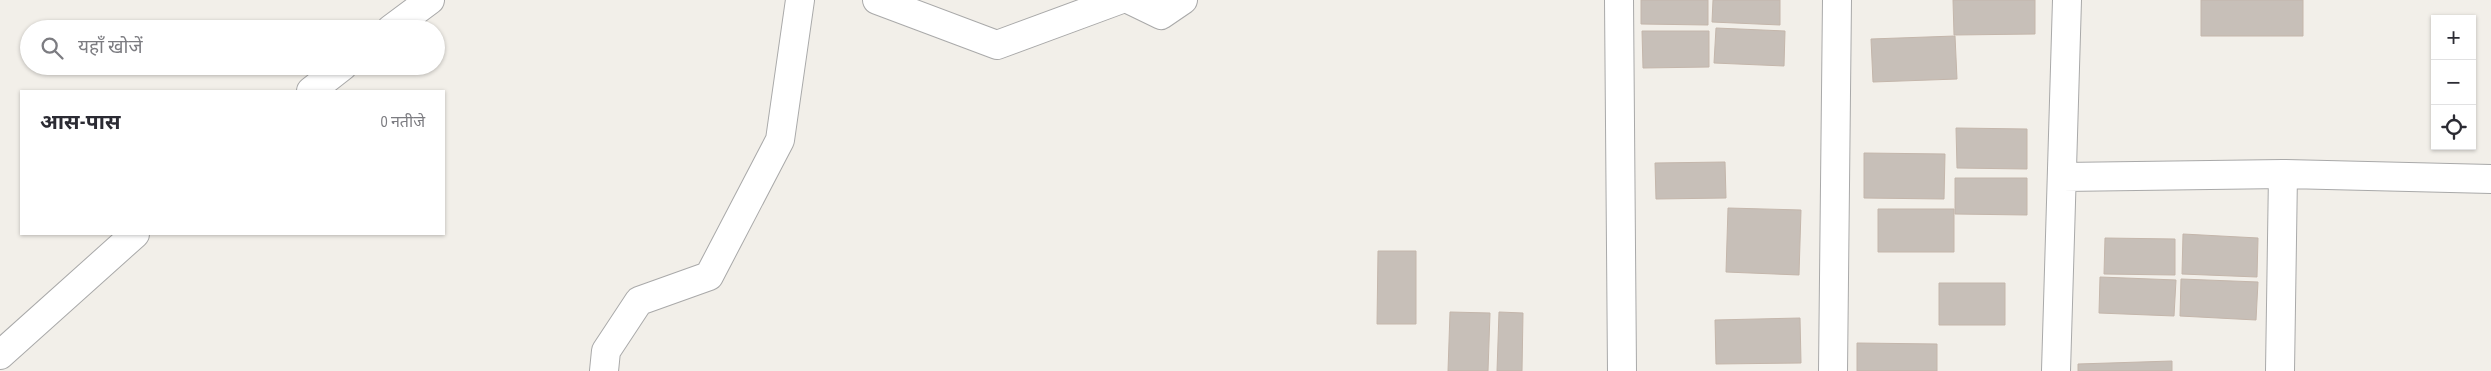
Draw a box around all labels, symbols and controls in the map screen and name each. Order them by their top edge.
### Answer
map controls [2431,15,2476,150]
button: + [2431,15,2476,60]
search box [20,20,445,75]
icon: search [38,34,66,62]
text: यहाँ खोजें [78,34,143,58]
button: − [2431,60,2476,105]
button: locate [2431,105,2476,150]
text: आस-पास [40,108,120,135]
text: 0 नतीजे [380,111,425,131]

